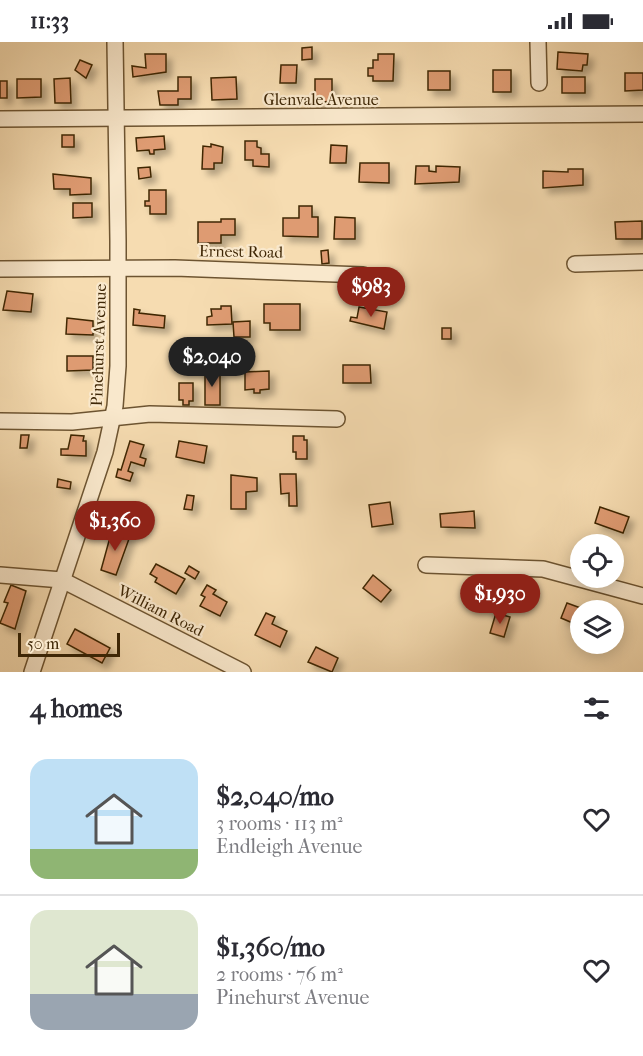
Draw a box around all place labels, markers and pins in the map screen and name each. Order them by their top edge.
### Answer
pin: $983 [335,267,407,318]
pin: $2,040 [163,337,261,388]
pin: $1,360 [66,501,164,552]
pin: $1,930 [451,574,549,625]

